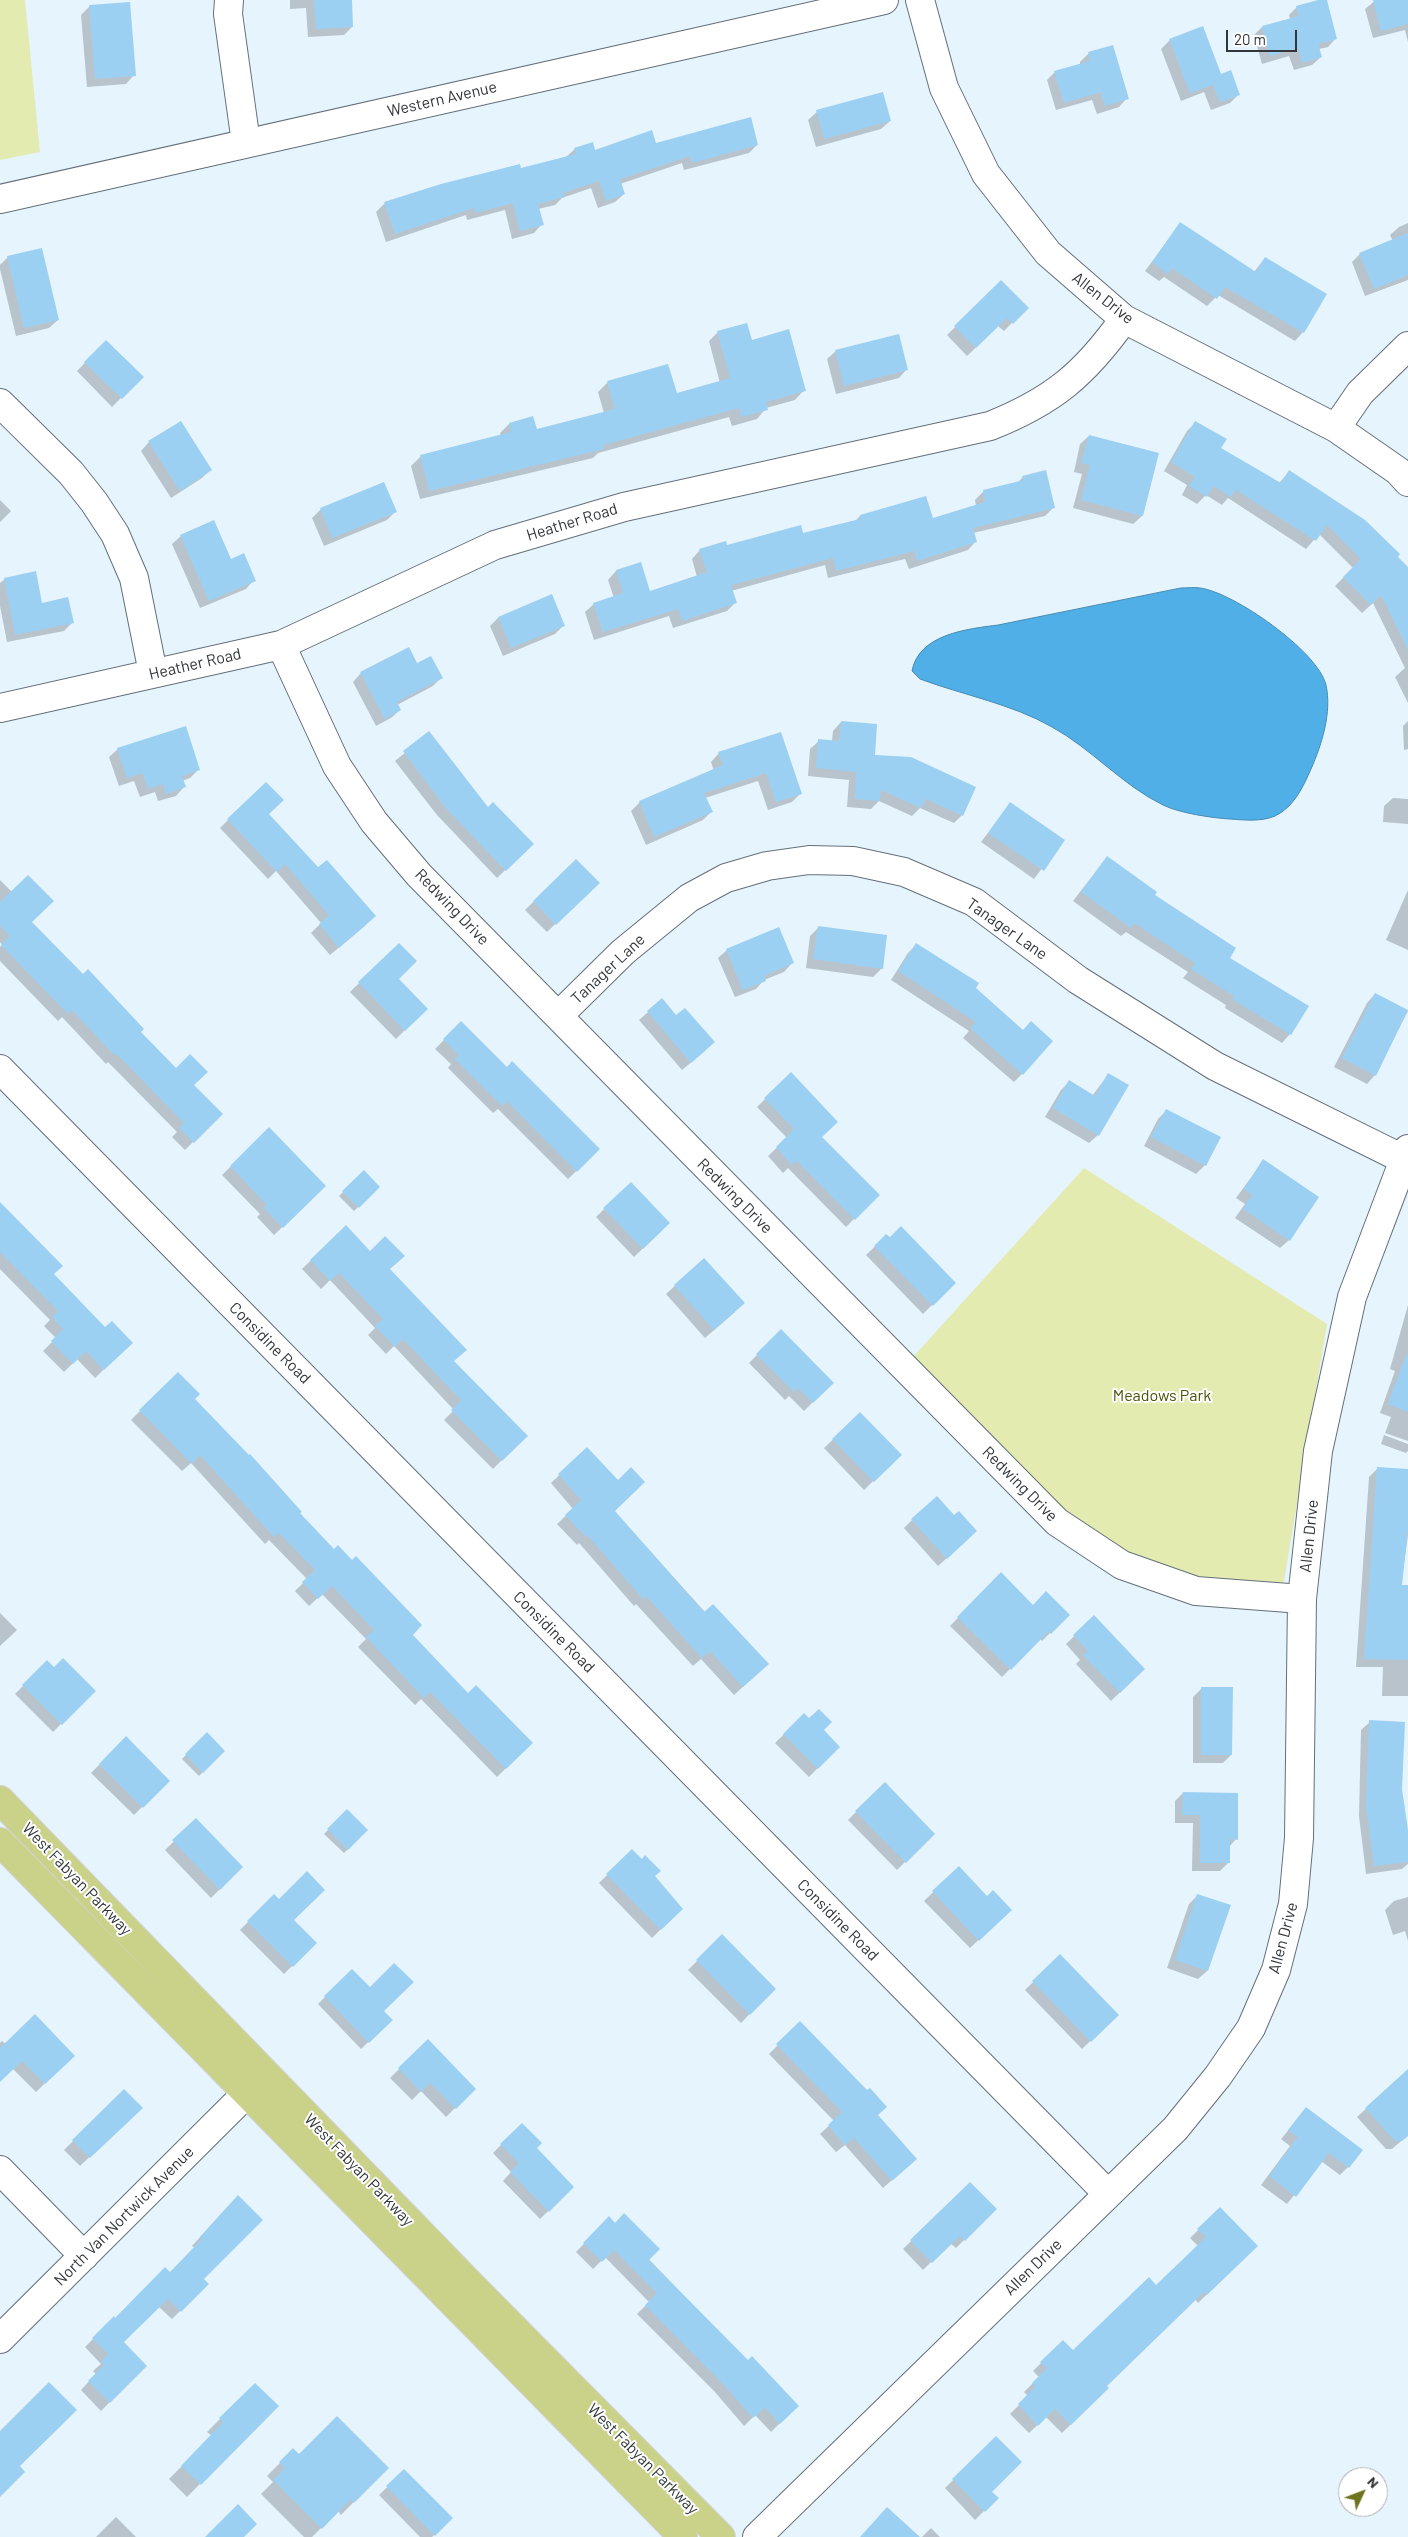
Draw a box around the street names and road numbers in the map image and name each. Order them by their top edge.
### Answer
street label: Western Avenue [385,77,499,121]
street label: Allen Drive [1068,268,1138,328]
street label: Heather Road [524,499,620,545]
street label: Heather Road [147,644,243,684]
street label: Redwing Drive [411,865,493,949]
street label: Tanager Lane [963,894,1051,964]
street label: Tanager Lane [567,930,649,1008]
street label: Redwing Drive [693,1154,777,1238]
street label: Considine Road [225,1298,315,1388]
street label: Redwing Drive [978,1442,1062,1526]
street label: Allen Drive [1296,1499,1322,1573]
street label: Considine Road [509,1587,599,1677]
street label: West Fabyan Parkway [18,1819,136,1939]
street label: Considine Road [793,1875,883,1965]
street label: Allen Drive [1264,1900,1302,1976]
street label: West Fabyan Parkway [300,2110,418,2230]
street label: North Van Nortwick Avenue [50,2142,198,2290]
street label: Allen Drive [1000,2235,1066,2299]
street label: West Fabyan Parkway [583,2399,703,2519]

